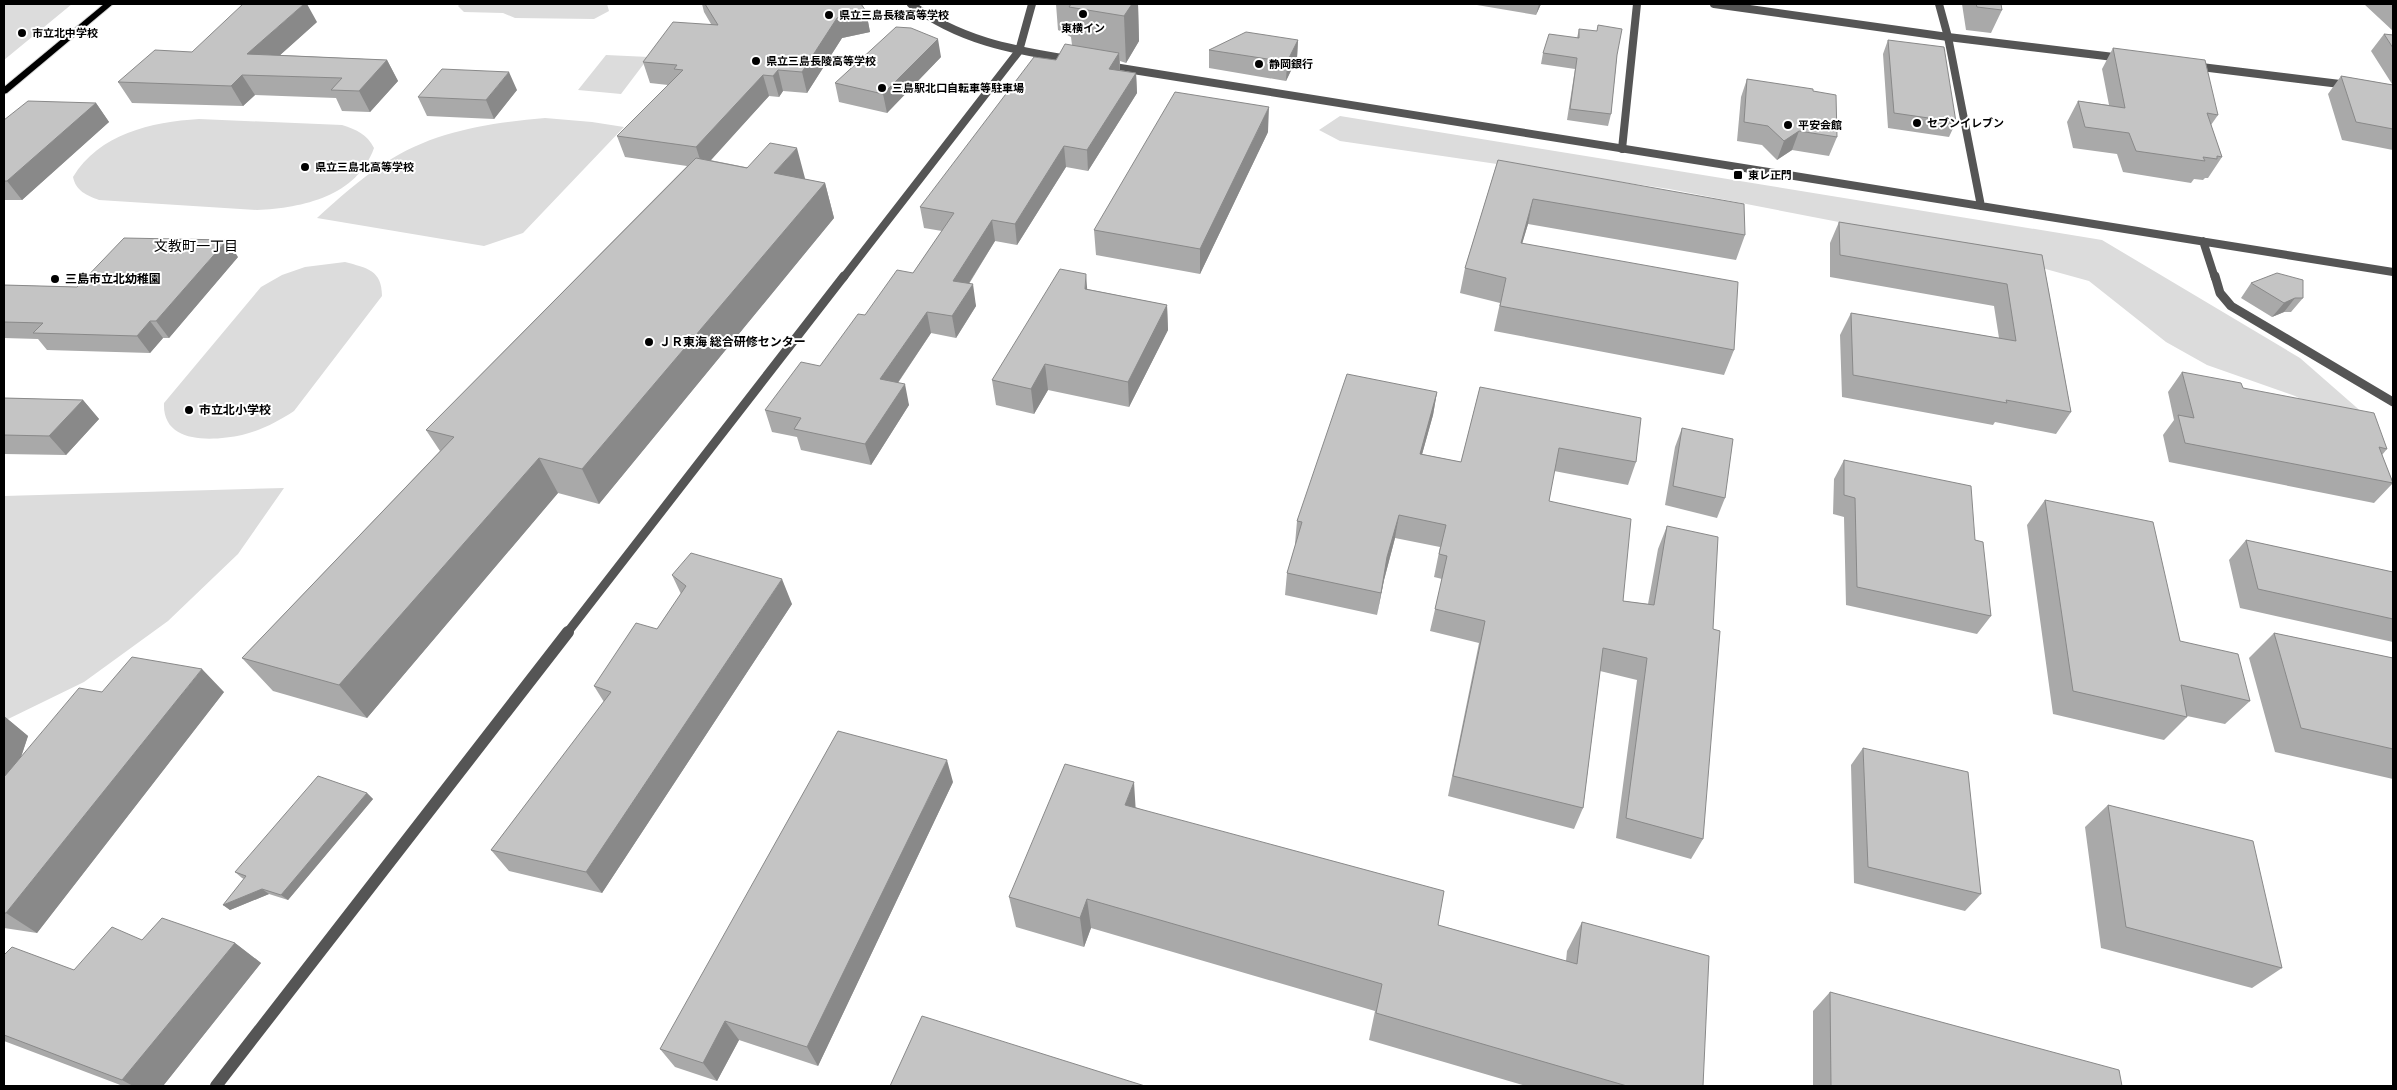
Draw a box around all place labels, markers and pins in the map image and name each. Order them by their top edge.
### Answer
place label: 県立三島長稜高等学校 [839,8,949,22]
marker: 東横イン [1077,8,1089,20]
marker: 県立三島長稜高等学校 [823,9,835,21]
place label: 東横イン [1061,21,1105,35]
place label: 市立北中学校 [32,26,98,40]
marker: 市立北中学校 [16,27,28,39]
place label: 県立三島長陵高等学校 [766,54,876,68]
marker: 県立三島長陵高等学校 [750,55,762,67]
place label: 静岡銀行 [1269,57,1313,71]
marker: 静岡銀行 [1253,58,1265,70]
place label: 三島駅北口自転車等駐車場 [892,81,1024,95]
marker: 三島駅北口自転車等駐車場 [876,82,888,94]
place label: セブンイレブン [1927,116,2004,130]
marker: セブンイレブン [1911,117,1923,129]
place label: 平安会館 [1798,118,1842,132]
marker: 平安会館 [1782,119,1794,131]
place label: 県立三島北高等学校 [315,160,414,174]
marker: 県立三島北高等学校 [299,161,311,173]
place label: 東レ正門 [1748,168,1792,182]
marker: 東レ正門 [1732,169,1744,181]
place label: 三島市立北幼稚園 [65,271,161,286]
marker: 三島市立北幼稚園 [49,273,61,285]
place label: ＪＲ東海 総合研修センター [659,334,806,349]
marker: ＪＲ東海 総合研修センター [643,336,655,348]
place label: 市立北小学校 [199,402,271,417]
marker: 市立北小学校 [183,404,195,416]

